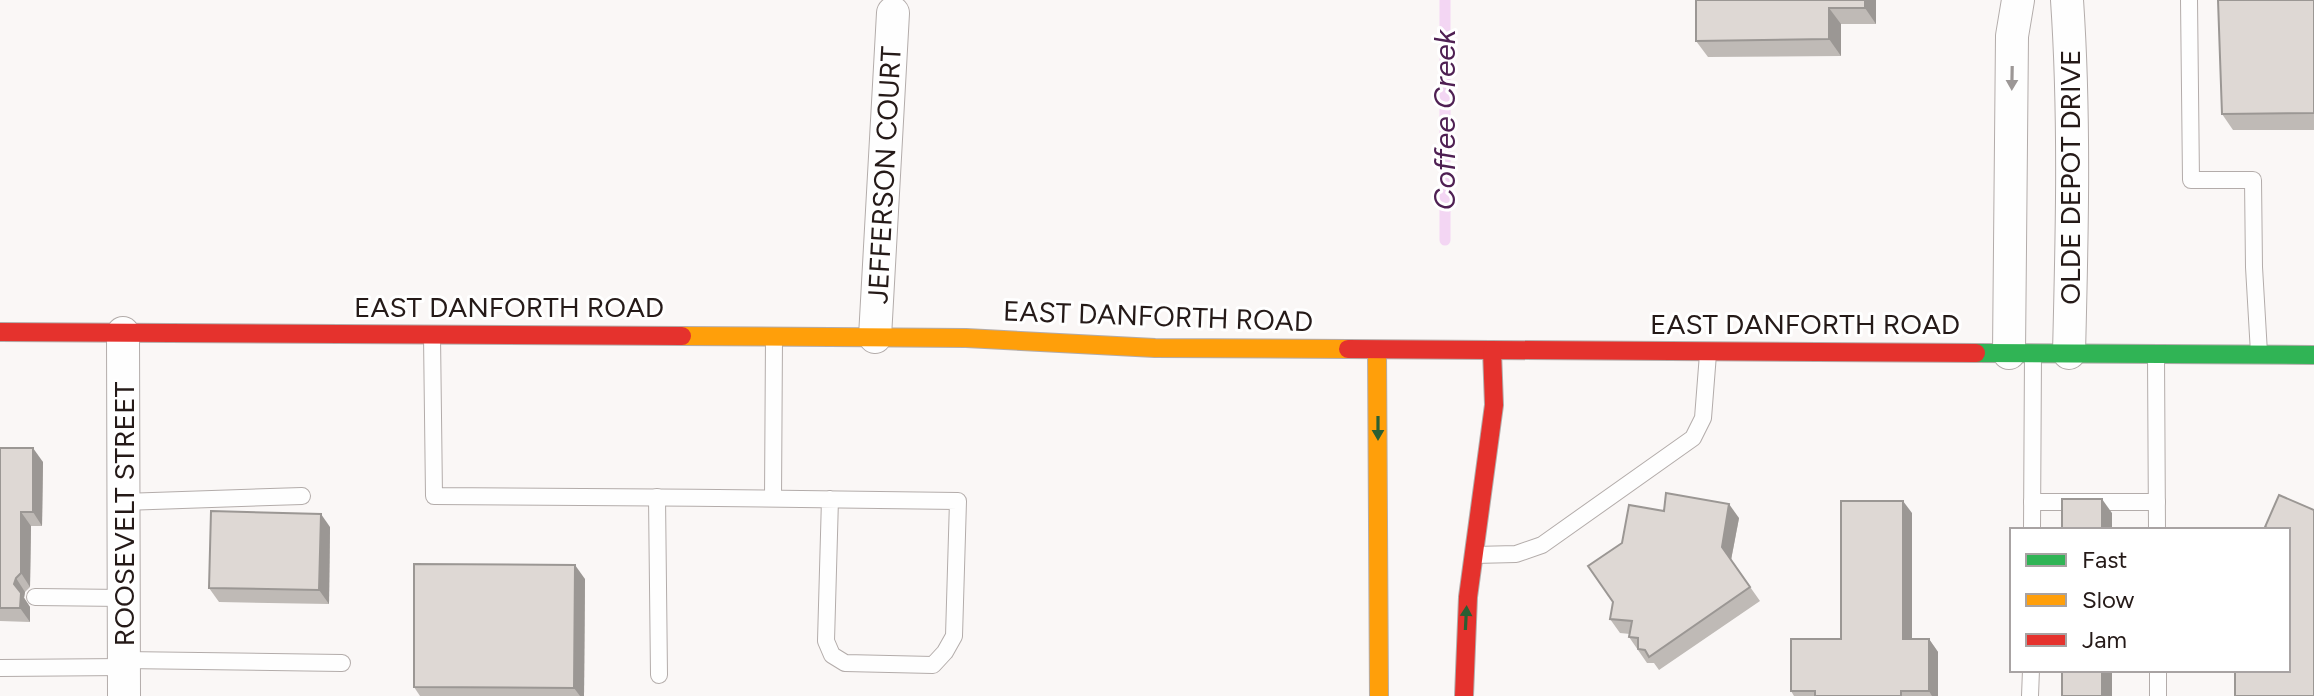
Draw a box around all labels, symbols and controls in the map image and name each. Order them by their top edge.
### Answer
water label: Coffee Creek [1426,28,1463,210]
street label: JEFFERSON COURT [860,45,908,305]
street label: OLDE DEPOT DRIVE [2053,49,2087,305]
one-way arrow [2006,66,2018,91]
street label: EAST DANFORTH ROAD [354,290,664,324]
street label: EAST DANFORTH ROAD [1002,294,1314,338]
street label: EAST DANFORTH ROAD [1650,307,1960,341]
street label: ROOSEVELT STREET [107,381,141,646]
one-way arrow [1372,416,1384,441]
legend [2010,528,2290,672]
text: Fast [2082,545,2127,574]
text: Slow [2082,585,2135,614]
one-way arrow [1460,605,1473,630]
text: Jam [2082,625,2127,654]

